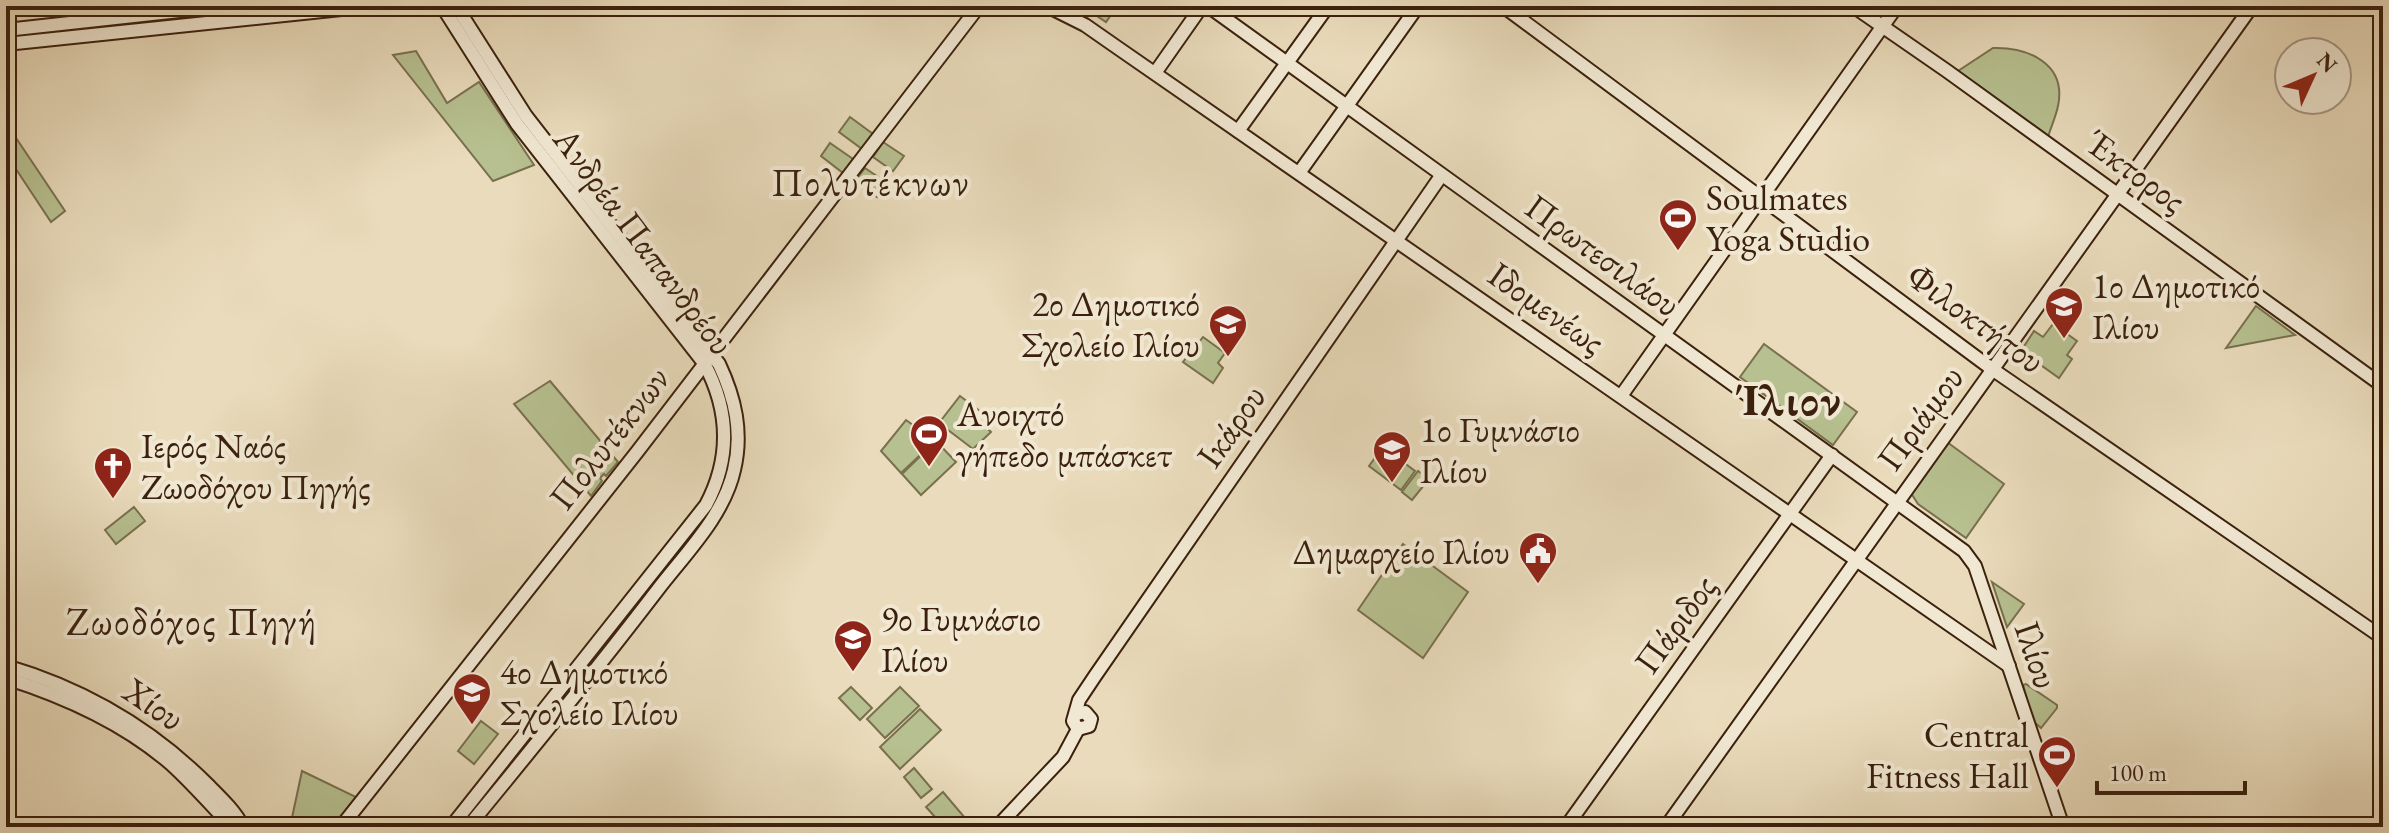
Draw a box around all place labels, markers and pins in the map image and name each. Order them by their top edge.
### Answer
place label: Soulmates Yoga Studio [1706,174,1870,262]
sports icon: Soulmates Yoga Studio [1657,197,1699,252]
place label: 1ο Δημοτικό Ιλίου [2092,262,2260,350]
place label: 2ο Δημοτικό Σχολείο Ιλίου [1021,280,1200,368]
school or university icon: 1ο Δημοτικό Ιλίου [2043,285,2085,340]
school or university icon: 2ο Δημοτικό Σχολείο Ιλίου [1207,303,1249,358]
place label: Ανοιχτό γήπεδο μπάσκετ [955,390,1173,478]
place label: 1ο Γυμνάσιο Ιλίου [1420,406,1580,494]
sports icon: Ανοιχτό γήπεδο μπάσκετ [908,413,950,468]
place label: Ιερός Ναός Ζωοδόχου Πηγής [141,422,371,510]
school or university icon: 1ο Γυμνάσιο Ιλίου [1371,429,1413,484]
church icon: Ιερός Ναός Ζωοδόχου Πηγής [92,445,134,500]
place label: Δημαρχείο Ιλίου [1292,528,1510,575]
public building icon: Δημαρχείο Ιλίου [1517,530,1559,585]
place label: 9ο Γυμνάσιο Ιλίου [881,595,1041,683]
school or university icon: 9ο Γυμνάσιο Ιλίου [832,618,874,673]
place label: 4ο Δημοτικό Σχολείο Ιλίου [500,648,679,736]
school or university icon: 4ο Δημοτικό Σχολείο Ιλίου [451,671,493,726]
place label: Central Fitness Hall [1866,711,2029,799]
sports icon: Central Fitness Hall [2036,734,2078,789]

